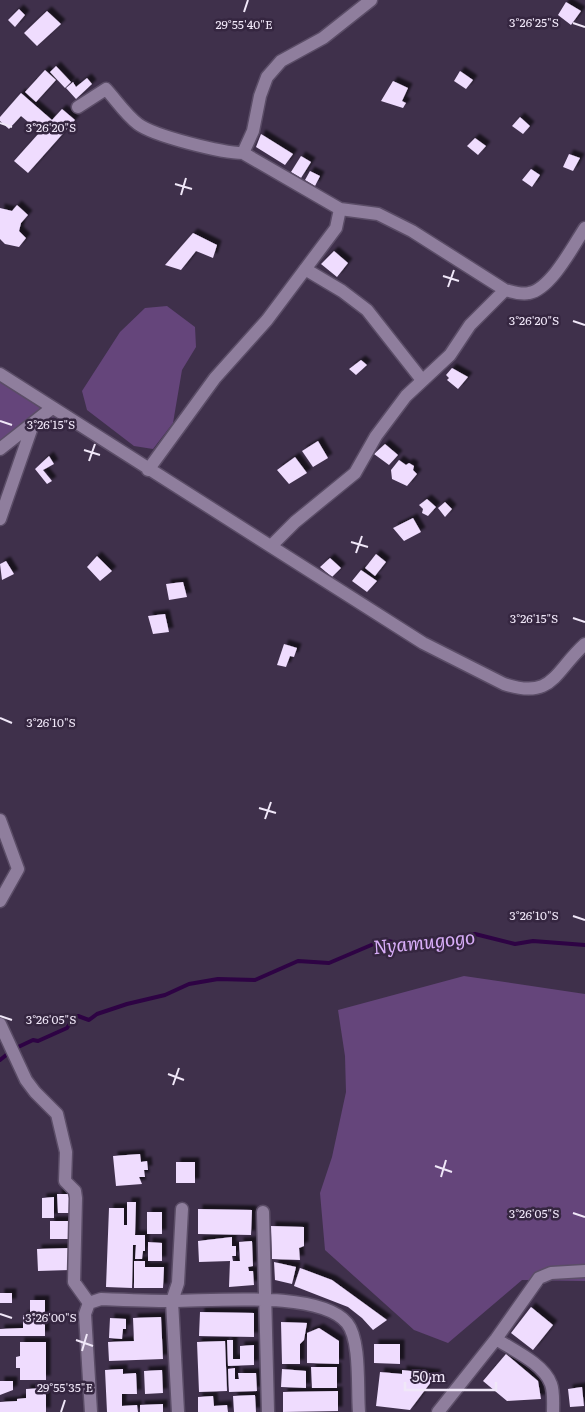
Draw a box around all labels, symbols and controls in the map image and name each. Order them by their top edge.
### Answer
text: 3°26'25"S [509,13,559,31]
text: 29°55'40"E [215,15,273,33]
text: 3°26'20"S [26,118,76,136]
text: 3°26'20"S [509,311,559,329]
text: 3°26'15"S [27,415,75,433]
text: 3°26'15"S [510,609,558,627]
text: 3°26'10"S [26,713,76,731]
text: 3°26'10"S [509,906,559,924]
water label: Nyamugogo [371,922,476,960]
text: 3°26'05"S [26,1010,76,1028]
text: 3°26'05"S [509,1204,559,1222]
text: 3°26'00"S [25,1308,77,1326]
scale bar [405,1360,496,1392]
text: 50 m [412,1364,446,1387]
text: 29°55'35"E [37,1378,93,1396]

